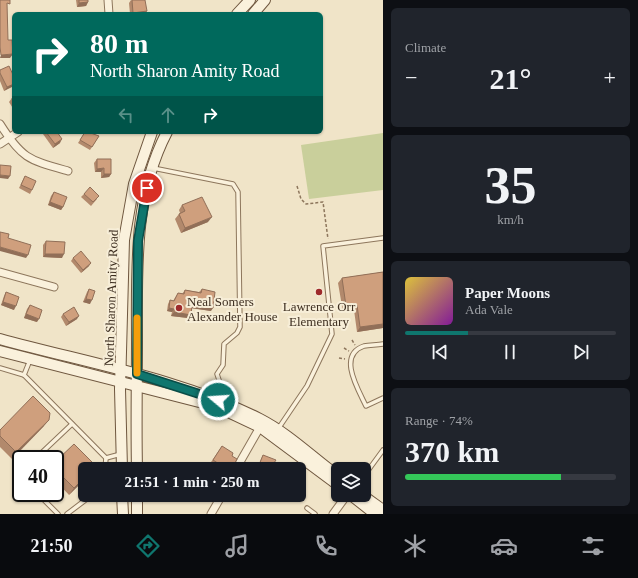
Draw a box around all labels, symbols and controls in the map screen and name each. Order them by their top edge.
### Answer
icon: right [24,28,76,80]
text: 80 m [90,28,148,59]
text: Climate [405,40,446,55]
text: North Sharon Amity Road [90,61,280,81]
text: 21° [490,62,532,95]
text: − [405,65,417,90]
text: + [604,65,616,90]
icon: left [115,104,137,126]
icon: ahead [157,104,179,126]
icon: right [199,104,221,126]
text: 35 [485,157,537,214]
pin [130,171,164,205]
icon: arrive [136,177,158,199]
text: km/h [497,212,524,227]
street label: North Sharon Amity Road [101,229,121,367]
text: Paper Moons [465,285,550,301]
marker: Lawrence Orr Elementary [314,287,324,297]
place label: Neal Somers Alexander House [187,294,278,324]
place label: Lawrence Orr Elementary [283,299,356,329]
text: Ada Vale [465,302,513,317]
marker: Neal Somers Alexander House [174,303,184,313]
icon: previous [429,341,451,363]
icon: pause [499,341,521,363]
icon: next [570,341,592,363]
position arrow [197,379,239,421]
text: Range · 74% [405,413,473,428]
text: 370 km [405,435,499,468]
speed limit sign: 40 [12,450,64,502]
map controls [331,462,371,502]
button: layers [331,462,371,502]
text: 21:51 · 1 min · 250 m [125,474,260,490]
icon: directions [134,532,162,560]
icon: music [223,532,251,560]
icon: phone [312,532,340,560]
icon: climate [401,532,429,560]
icon: car [490,532,518,560]
icon: filters [579,532,607,560]
text: 21:50 [31,536,73,556]

